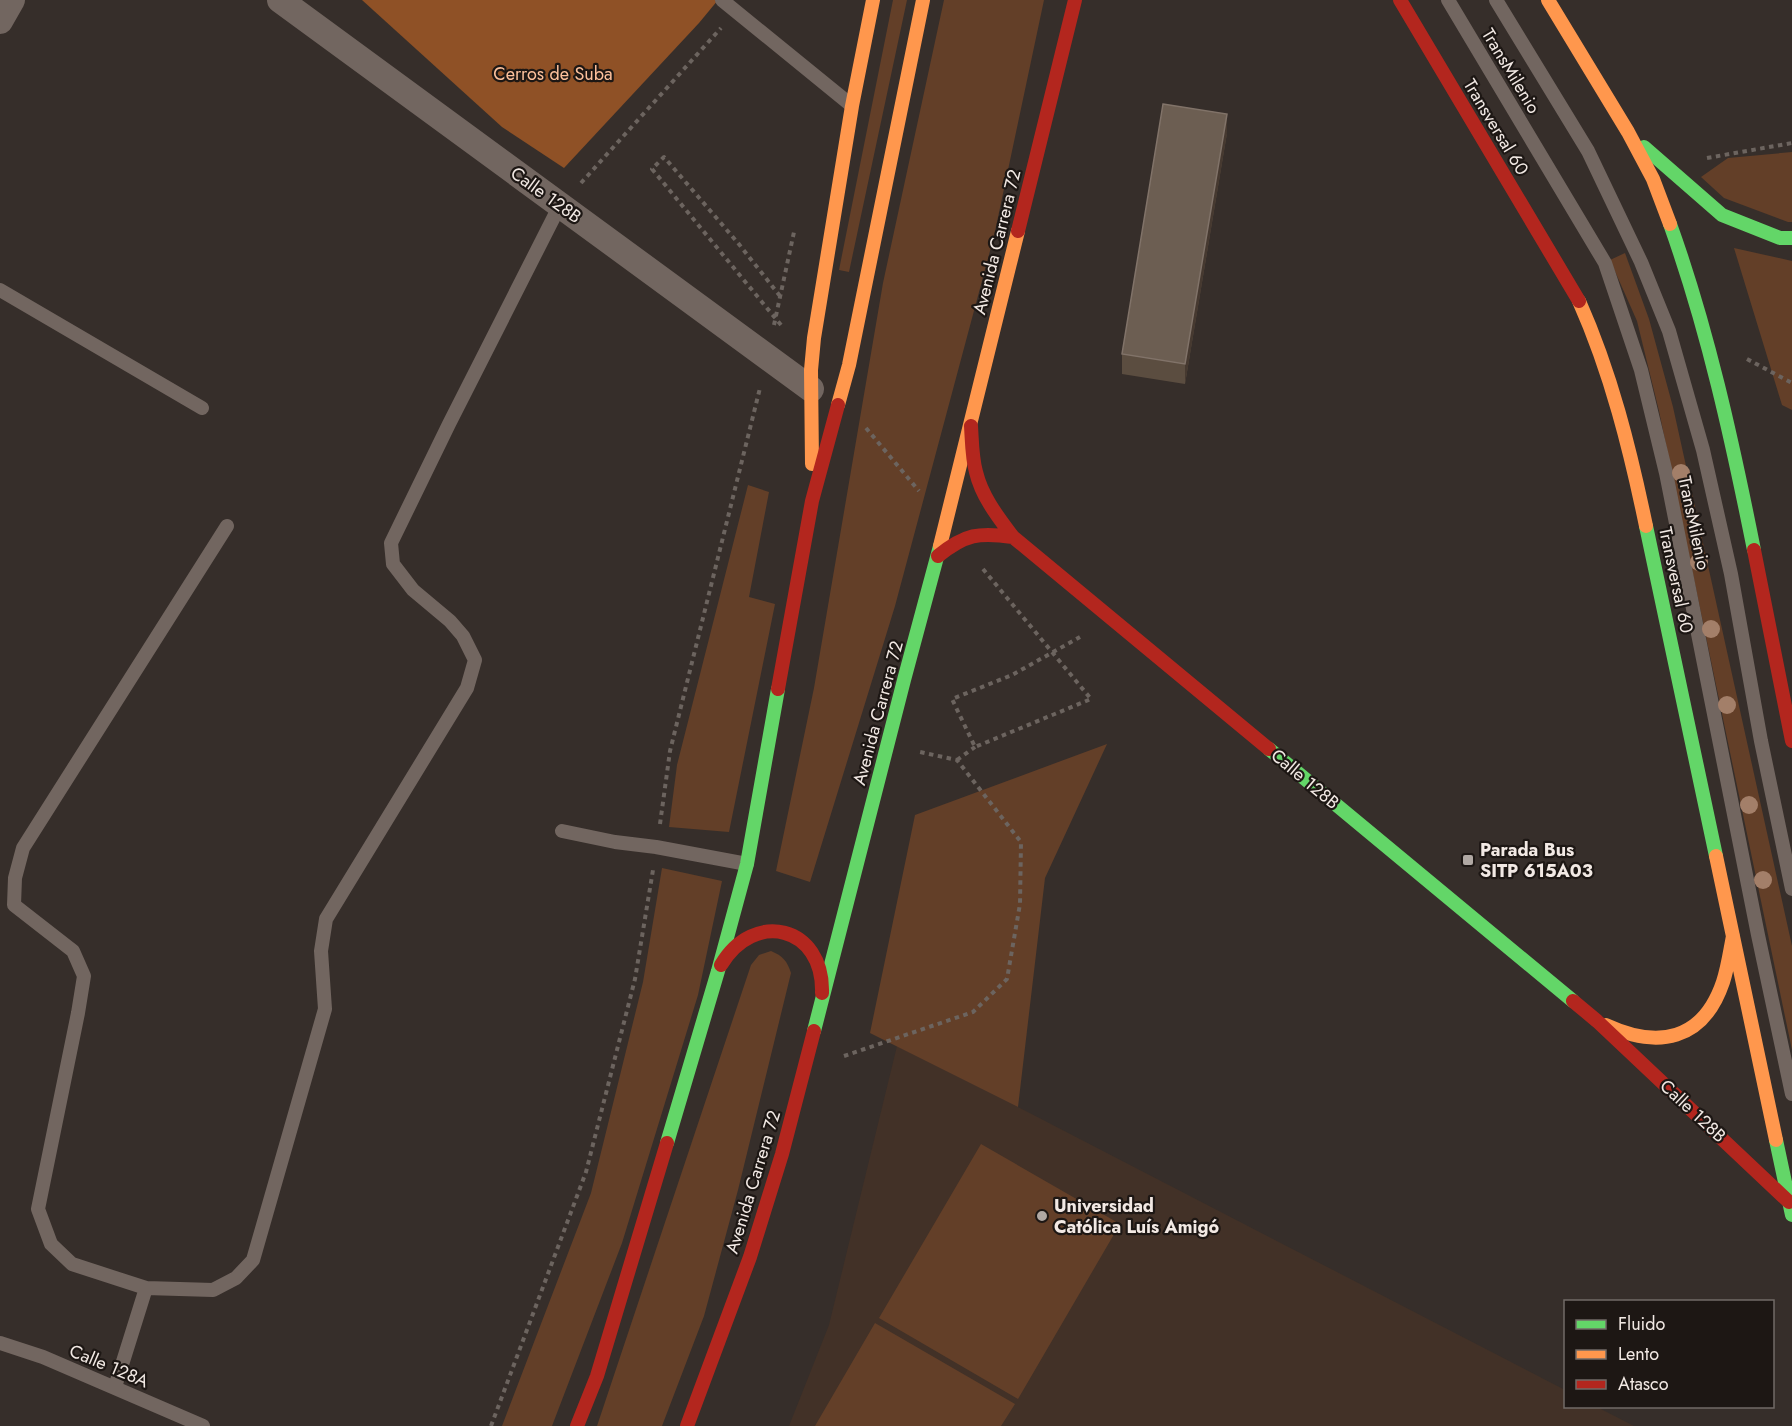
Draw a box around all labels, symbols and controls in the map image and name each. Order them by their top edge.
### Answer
street label: TransMilenio [1475,24,1547,119]
park label: Cerros de Suba [493,61,613,87]
street label: Transversal 60 [1457,74,1535,180]
street label: Calle 128B [505,160,587,230]
street label: Avenida Carrera 72 [966,167,1028,317]
street label: TransMilenio [1671,474,1717,572]
street label: Transversal 60 [1652,524,1700,636]
street label: Avenida Carrera 72 [846,638,910,788]
street label: Calle 128B [1265,743,1345,815]
place label: Parada Bus SITP 615A03 [1480,837,1593,884]
marker: Parada Bus SITP 615A03 [1461,853,1475,867]
street label: Calle 128B [1654,1073,1732,1149]
street label: Avenida Carrera 72 [719,1107,787,1257]
place label: Universidad Católica Luís Amigó [1054,1193,1219,1240]
marker: Universidad Católica Luís Amigó [1035,1209,1049,1223]
legend [1564,1300,1774,1408]
text: Fluido [1618,1311,1666,1337]
street label: Calle 128A [65,1338,153,1394]
text: Lento [1618,1341,1659,1367]
text: Atasco [1618,1371,1669,1397]

